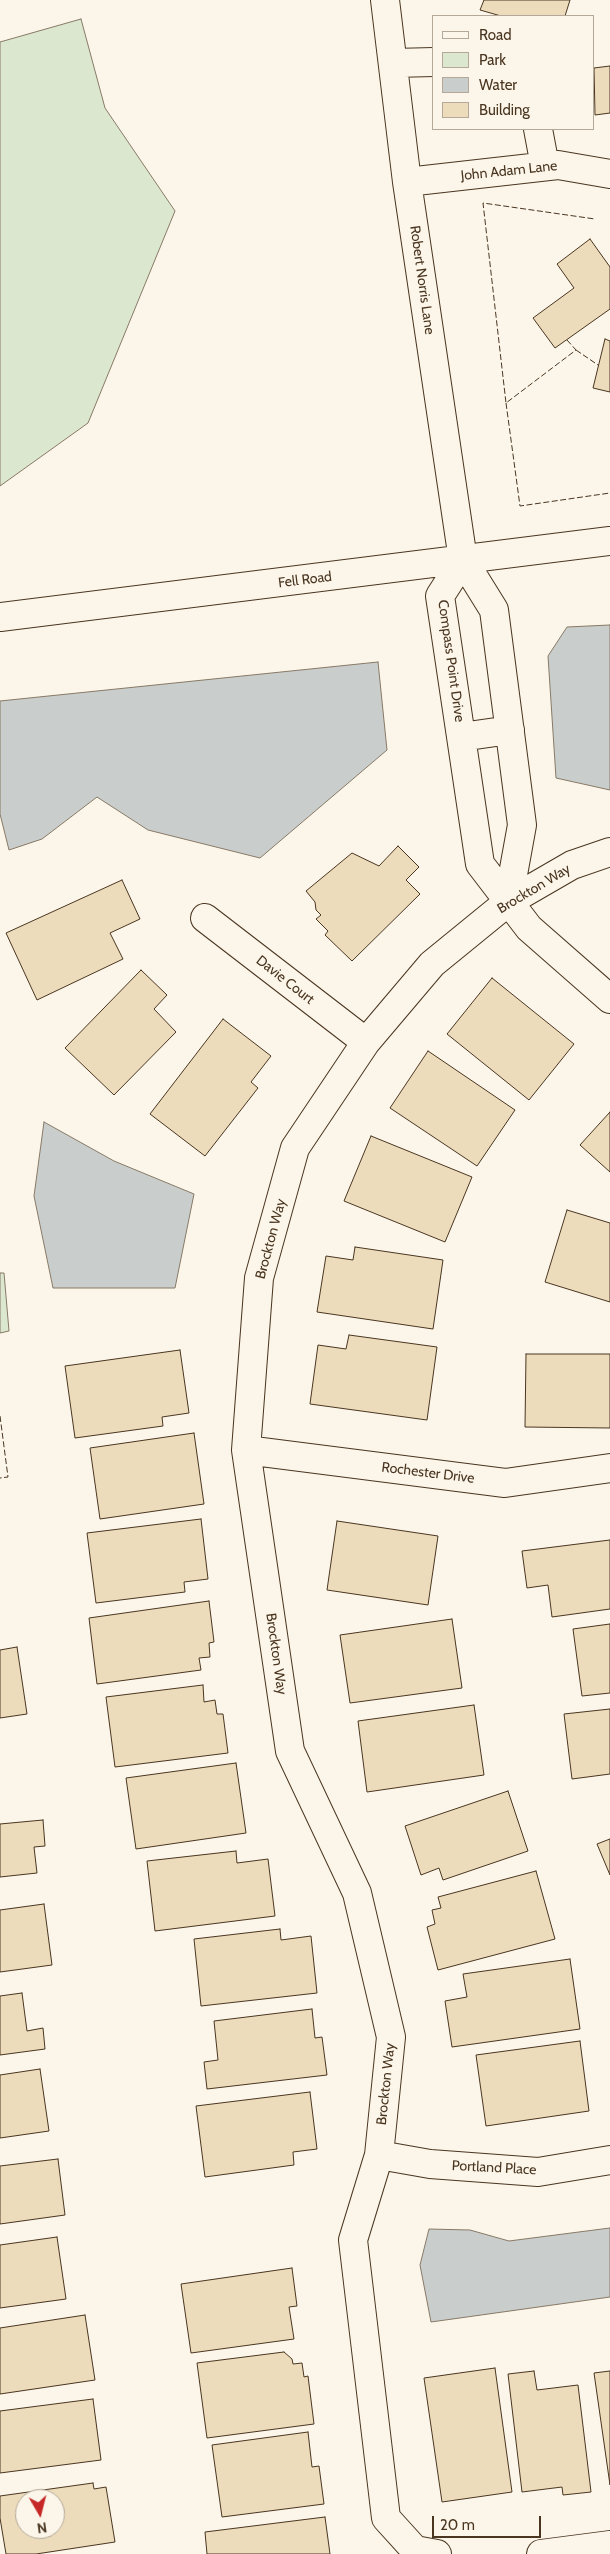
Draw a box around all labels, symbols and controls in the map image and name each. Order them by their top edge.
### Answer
legend [432,15,595,130]
text: Road [479,26,512,44]
text: Park [479,51,506,69]
text: Water [479,76,517,94]
text: Building [479,101,530,119]
street label: John Adam Lane [460,158,558,184]
street label: Robert Norris Lane [406,224,438,336]
street label: Fell Road [277,568,333,592]
street label: Compass Point Drive [434,599,468,723]
street label: Brockton Way [494,861,574,917]
street label: Davie Court [253,952,317,1008]
street label: Brockton Way [252,1197,290,1281]
street label: Rochester Drive [381,1459,475,1487]
street label: Brockton Way [262,1612,290,1696]
street label: Brockton Way [373,2042,399,2126]
street label: Portland Place [451,2157,537,2179]
north arrow [15,2489,65,2539]
scale bar [435,2506,544,2538]
text: 20 m [440,2516,475,2534]
text: N [36,2518,48,2537]

